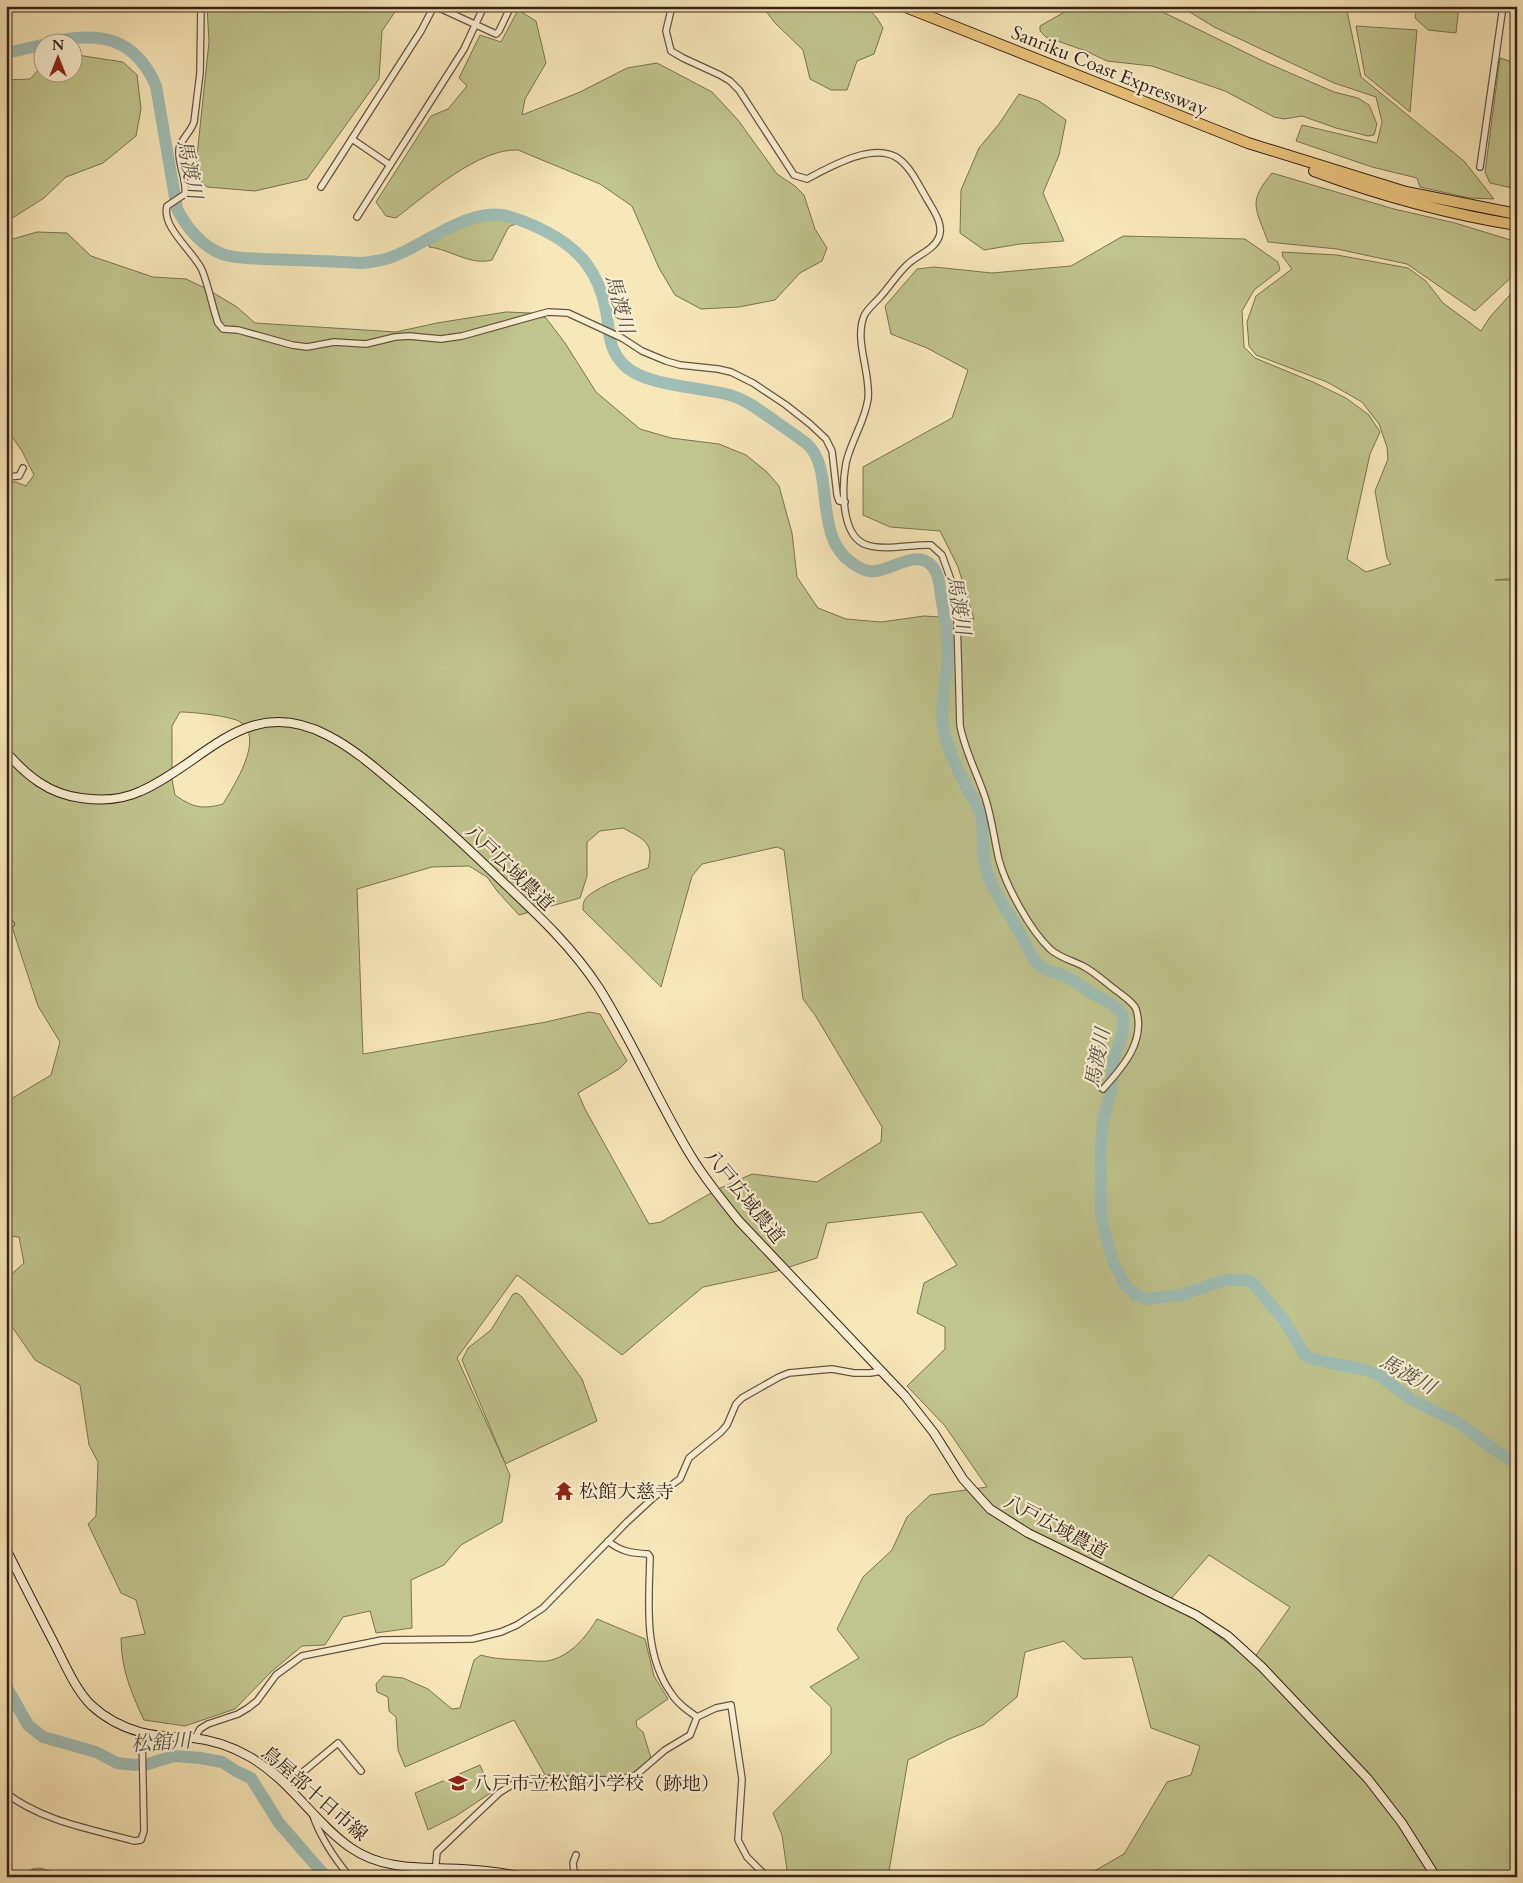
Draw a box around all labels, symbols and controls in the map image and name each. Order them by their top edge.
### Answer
street label: Sanriku Coast Expressway [1007,20,1212,122]
north arrow [32,32,82,82]
text: N [52,36,64,55]
water label: 馬渡川 [171,137,209,203]
water label: 馬渡川 [599,272,641,339]
water label: 馬渡川 [940,573,977,639]
street label: 八戸広域農道 [459,819,559,917]
water label: 馬渡川 [1079,1024,1117,1090]
street label: 八戸広域農道 [698,1144,790,1249]
water label: 馬渡川 [1375,1348,1442,1402]
place label: 松館大慈寺 [579,1479,674,1505]
temple icon: 松館大慈寺 [553,1480,575,1502]
street label: 八戸広域農道 [999,1489,1112,1565]
water label: 松舘川 [130,1727,194,1758]
street label: 鳥屋部十日市線 [256,1740,373,1847]
place label: 八戸市立松館小学校（跡地） [473,1771,720,1797]
school or university icon: 八戸市立松館小学校（跡地） [447,1772,469,1794]

